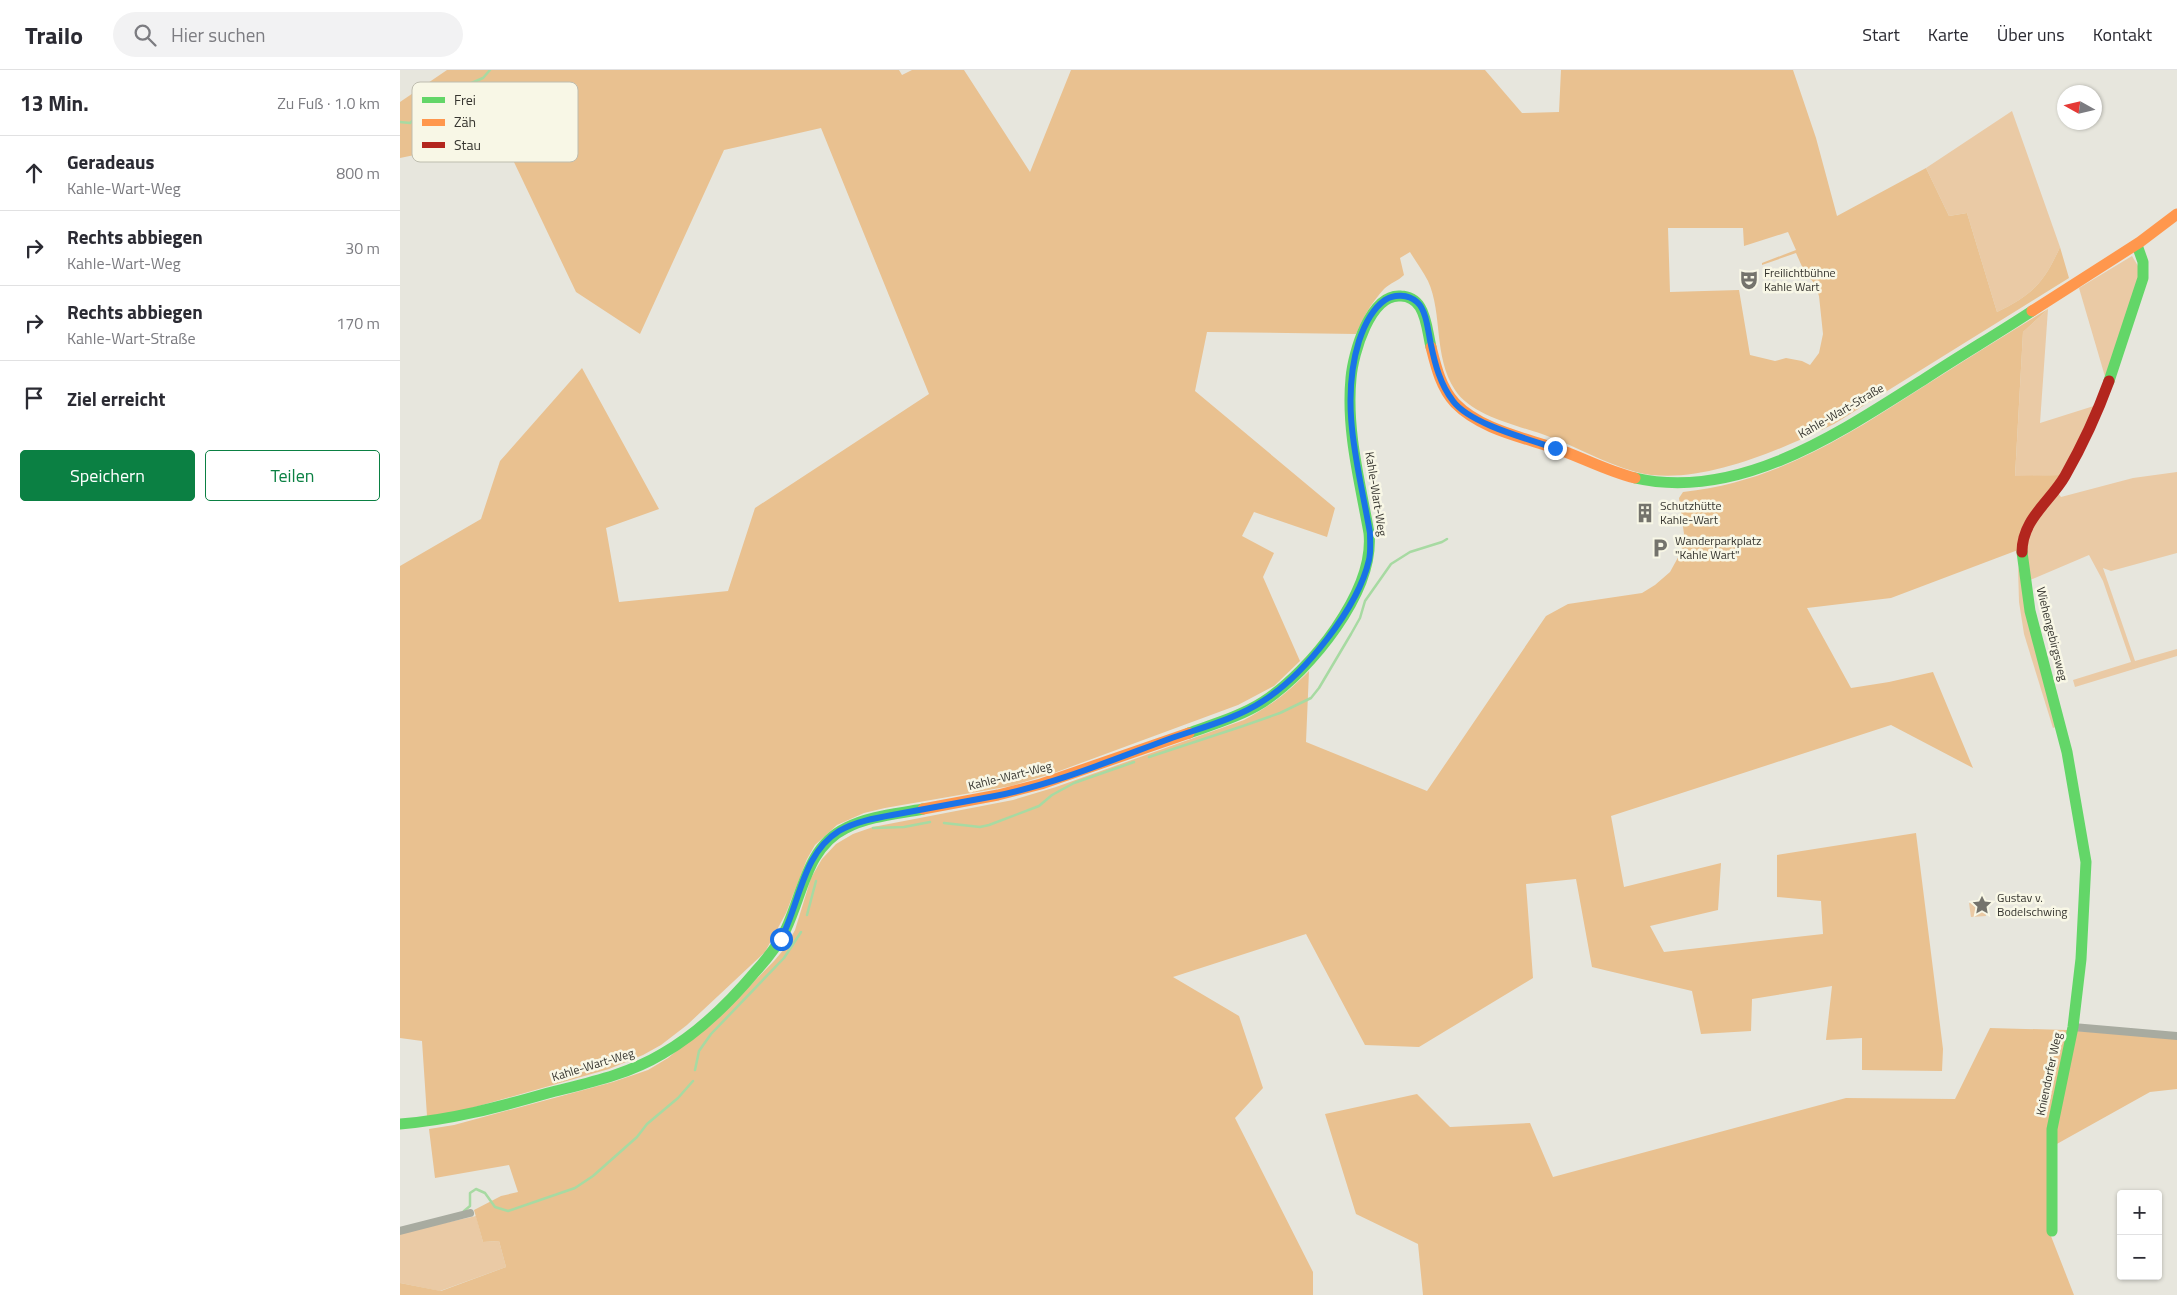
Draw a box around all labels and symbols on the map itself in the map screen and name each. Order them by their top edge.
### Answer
legend [412,82,578,162]
north arrow [2057,85,2102,130]
text: Frei [454,89,476,110]
text: Zäh [454,111,476,132]
text: Stau [454,134,481,155]
place label: Freilichtbühne Kahle Wart [1764,263,1836,296]
theatre icon: Freilichtbühne Kahle Wart [1738,269,1760,291]
street label: Kahle-Wart-Straße [1794,378,1887,443]
route end [1544,437,1567,460]
street label: Kahle-Wart-Weg [1360,450,1393,538]
place label: Schutzhütte Kahle-Wart [1660,496,1722,529]
building icon: Schutzhütte Kahle-Wart [1634,502,1656,524]
place label: Wanderparkplatz "Kahle Wart" [1675,531,1762,564]
parking icon: Wanderparkplatz "Kahle Wart" [1649,537,1671,559]
street label: Wiehengebirgsweg [2032,585,2073,683]
street label: Kahle-Wart-Weg [966,756,1054,795]
place label: Gustav v. Bodelschwing [1997,888,2068,921]
place icon: Gustav v. Bodelschwing [1971,894,1993,916]
route start [770,928,793,951]
street label: Kniendorfer Weg [2030,1031,2067,1117]
street label: Kahle-Wart-Weg [549,1043,636,1086]

